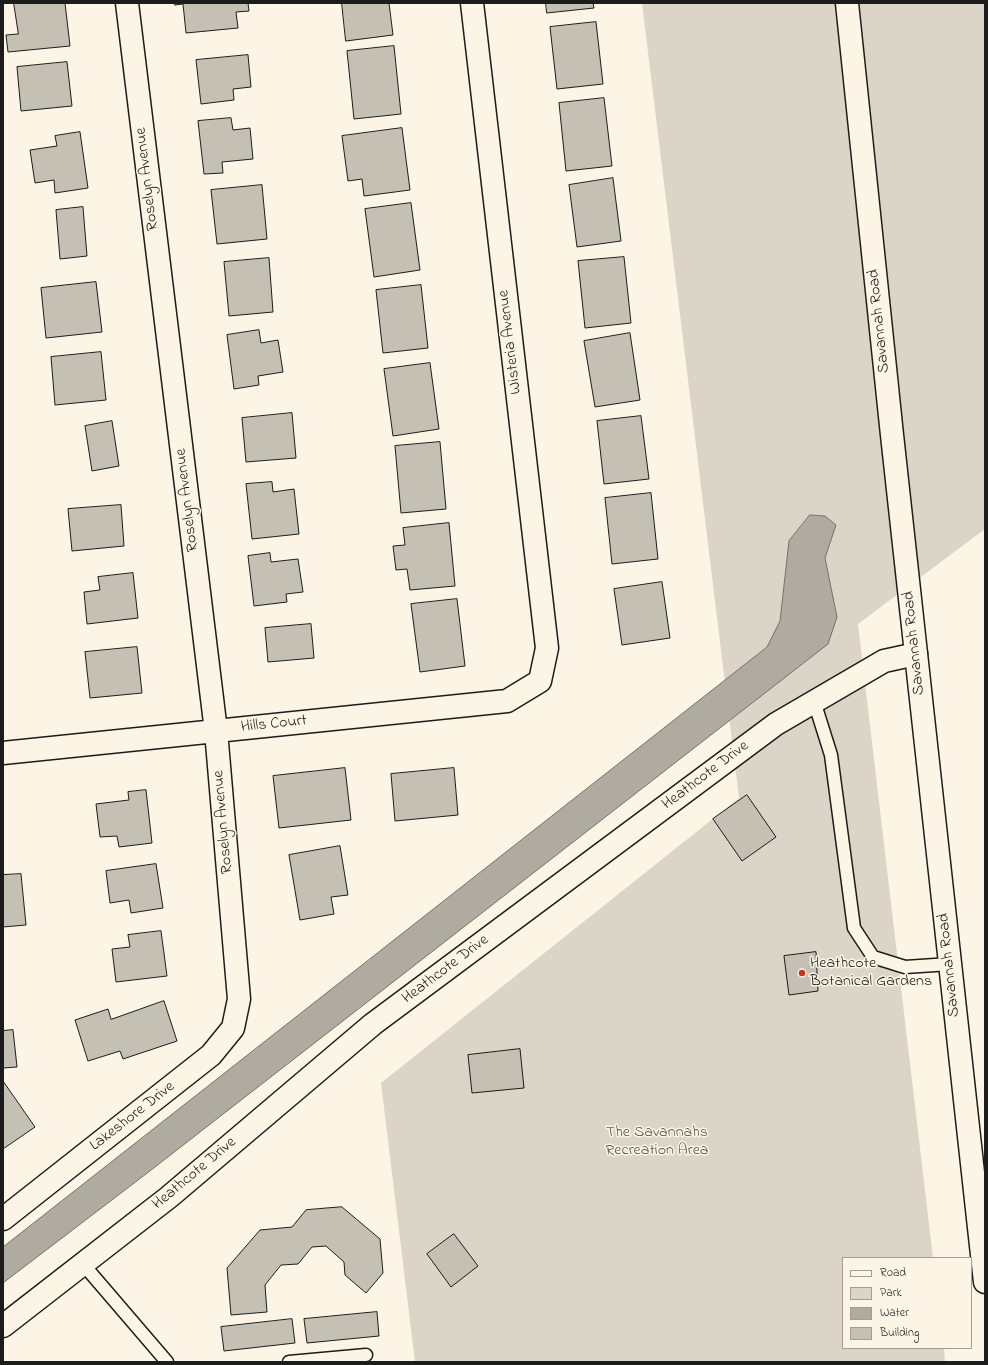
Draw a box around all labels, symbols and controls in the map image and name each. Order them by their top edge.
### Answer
street label: Roselyn Avenue [132,126,164,232]
street label: Savannah Road [865,268,895,374]
street label: Wisteria Avenue [495,289,527,395]
street label: Roselyn Avenue [172,447,204,553]
street label: Savannah Road [900,590,930,696]
street label: Hills Court [240,712,308,738]
street label: Heathcote Drive [659,737,753,815]
street label: Roselyn Avenue [210,769,238,875]
street label: Savannah Road [935,912,965,1018]
street label: Heathcote Drive [399,931,493,1009]
place label: Heathcote Botanical Gardens [810,954,932,992]
marker: Heathcote Botanical Gardens [797,968,807,978]
street label: Lakeshore Drive [87,1078,179,1156]
park label: The Savannahs Recreation Area [606,1123,708,1161]
street label: Heathcote Drive [149,1133,241,1215]
legend [842,1257,972,1349]
text: Road [880,1264,906,1282]
text: Park [880,1284,902,1302]
text: Water [880,1304,909,1322]
text: Building [880,1324,919,1342]

